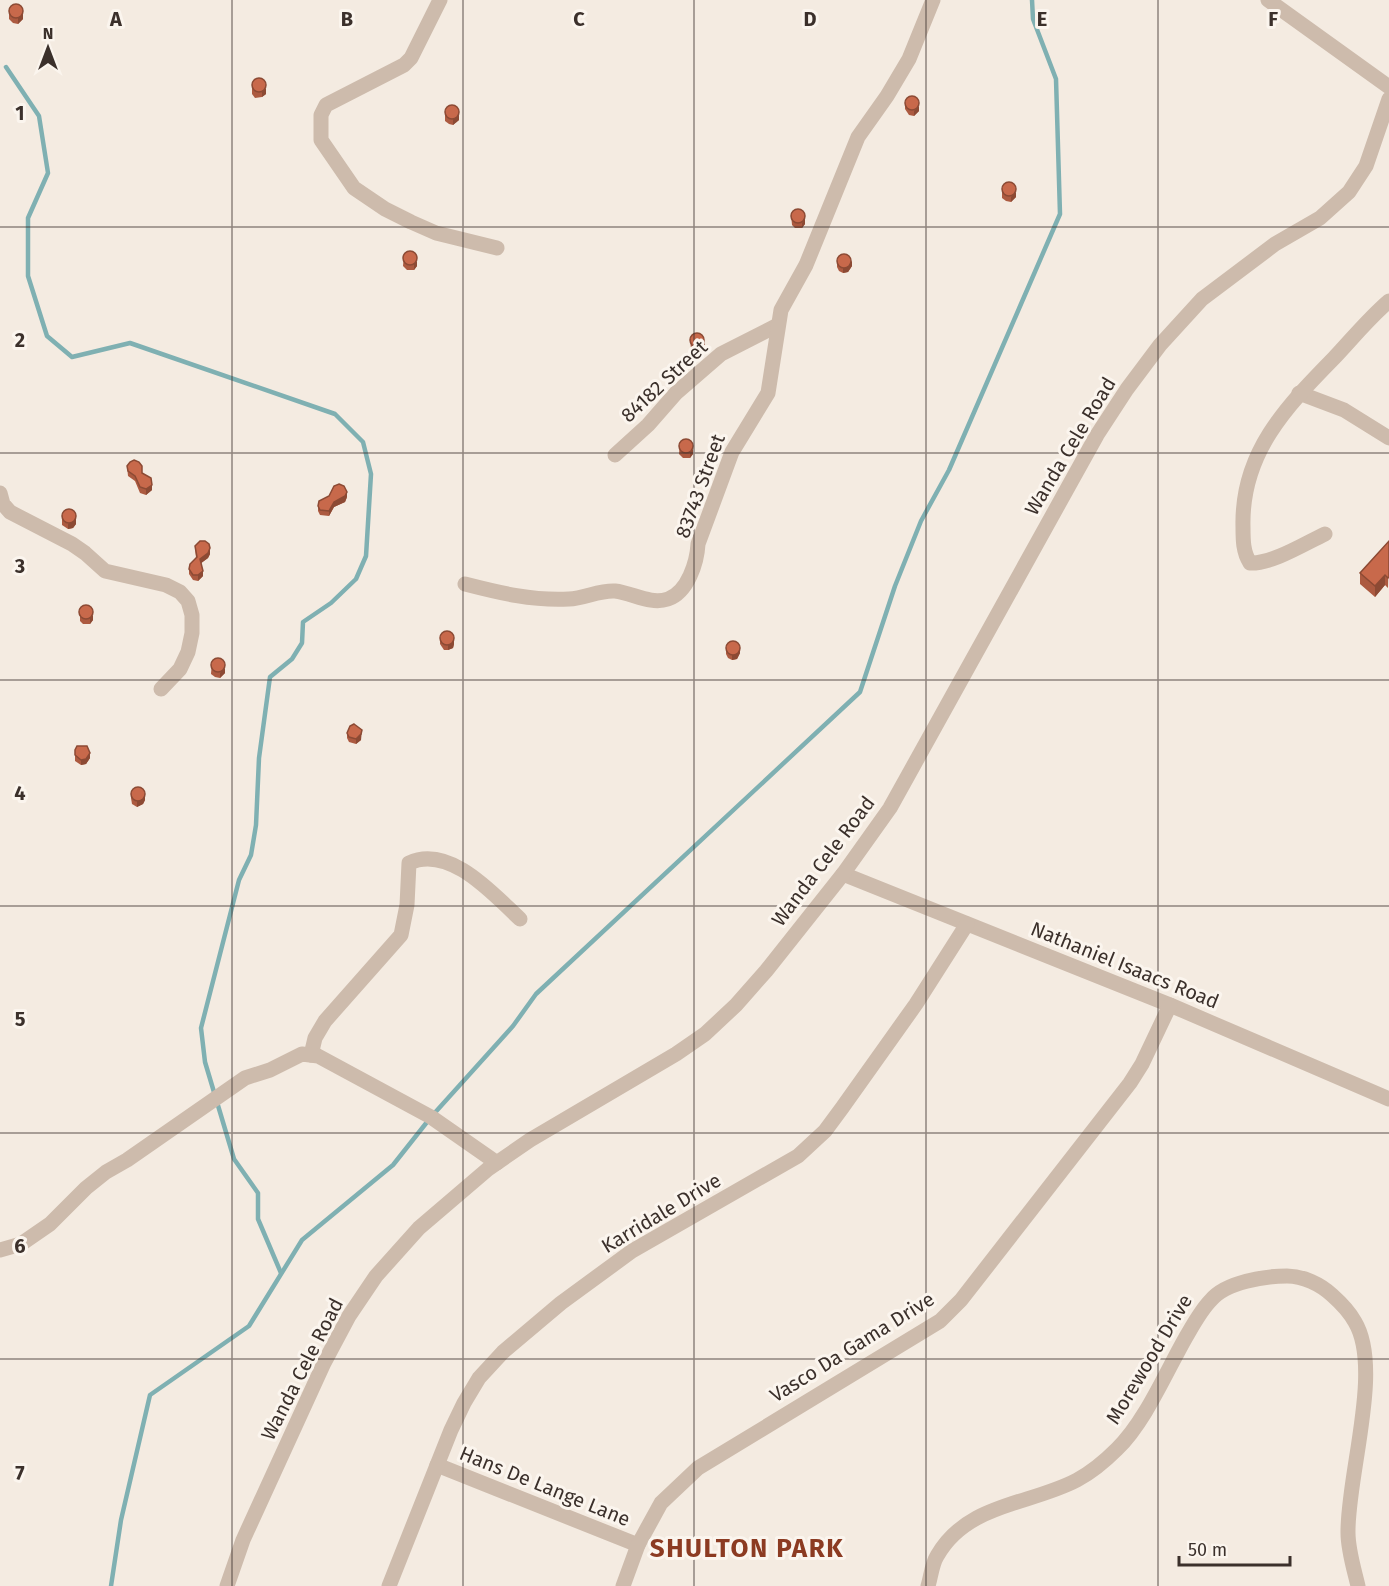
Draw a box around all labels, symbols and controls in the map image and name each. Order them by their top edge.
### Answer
text: A [109,7,123,31]
text: B [341,7,353,31]
text: C [573,7,585,31]
text: D [803,7,817,31]
text: E [1037,7,1047,31]
text: F [1268,7,1278,31]
north arrow [18,18,78,78]
text: N [43,24,53,43]
text: 1 [15,101,25,125]
text: 2 [15,328,25,352]
street label: 84182 Street [616,334,713,427]
street label: Wanda Cele Road [1019,373,1121,519]
street label: 83743 Street [670,430,730,541]
text: 3 [14,554,25,578]
text: 4 [14,781,26,805]
street label: Wanda Cele Road [766,791,880,931]
street label: Nathaniel Isaacs Road [1027,916,1223,1014]
text: 5 [15,1007,26,1031]
street label: Karridale Drive [597,1168,725,1258]
text: 6 [14,1234,26,1258]
street label: Vasco Da Gama Drive [765,1287,939,1407]
street label: Morewood Drive [1101,1290,1197,1428]
street label: Wanda Cele Road [256,1294,348,1444]
street label: Hans De Lange Lane [456,1441,634,1531]
text: 7 [15,1461,25,1485]
scale bar [1179,1529,1290,1567]
district label: SHULTON PARK [650,1533,844,1564]
text: 50 m [1188,1539,1227,1561]

